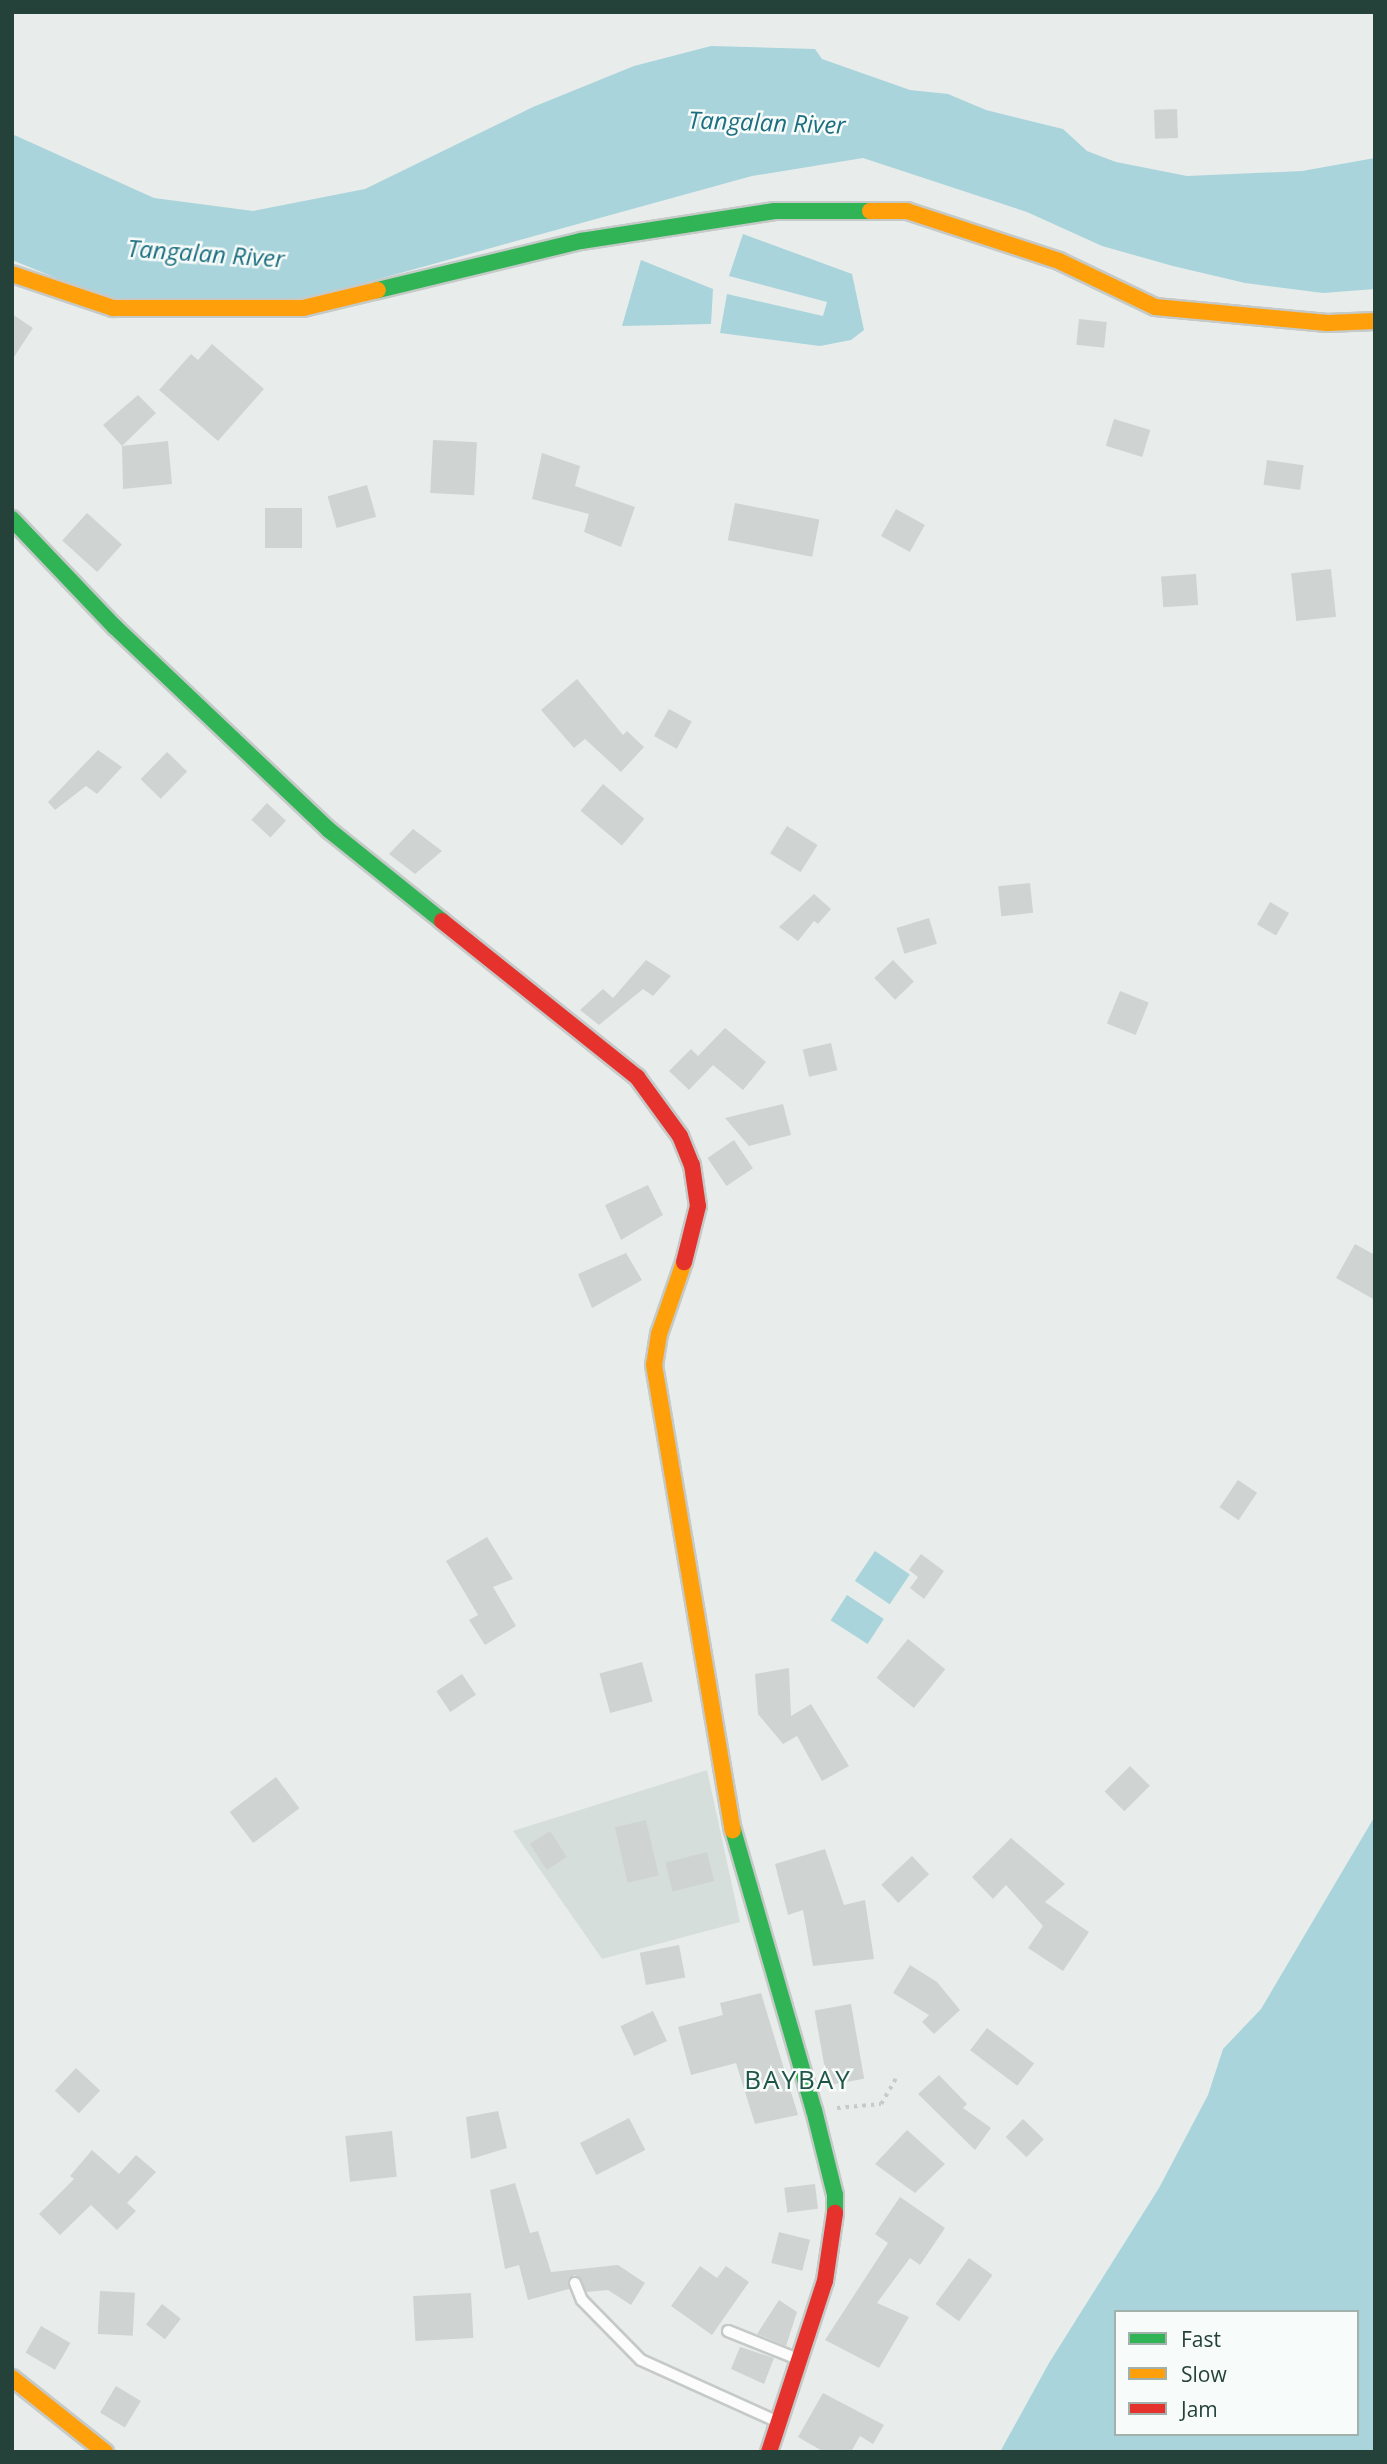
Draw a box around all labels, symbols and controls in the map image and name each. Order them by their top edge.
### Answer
water label: Tangalan River [688,105,846,139]
water label: Tangalan River [127,233,285,273]
district label: BAYBAY [745,2064,851,2096]
legend [1114,2310,1359,2436]
text: Fast [1181,2325,1221,2353]
text: Slow [1181,2360,1227,2388]
text: Jam [1181,2395,1218,2423]

